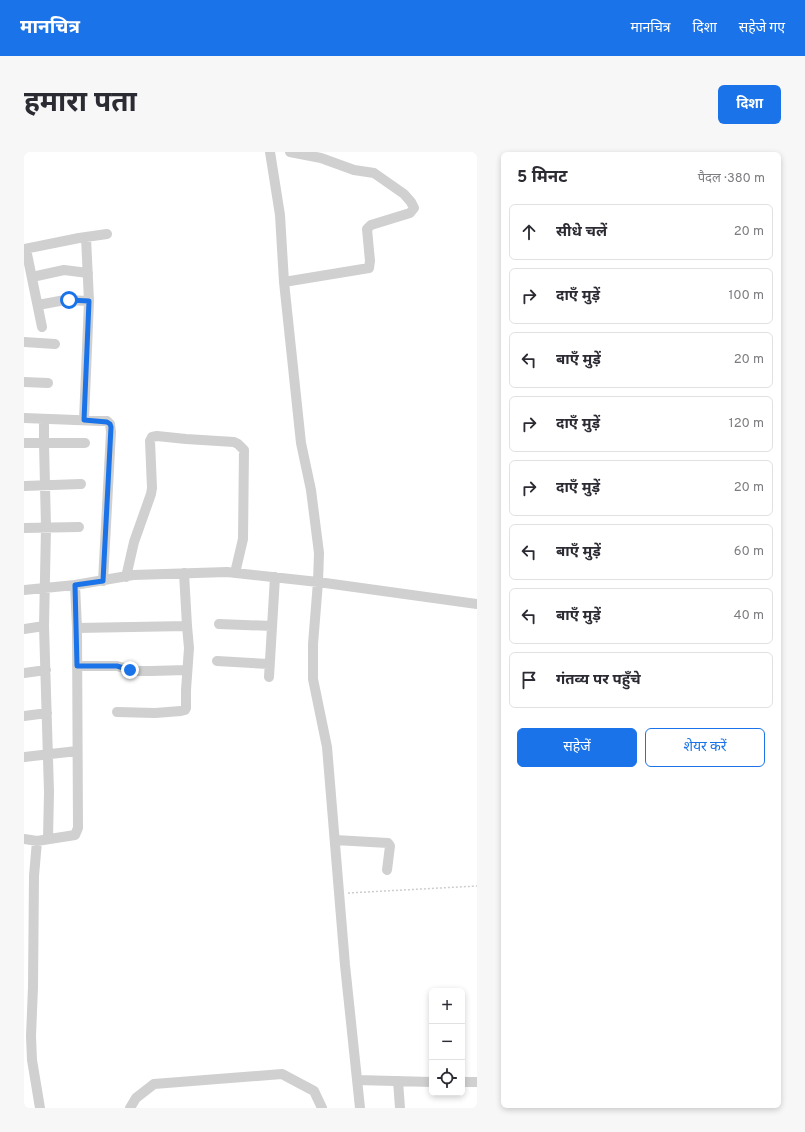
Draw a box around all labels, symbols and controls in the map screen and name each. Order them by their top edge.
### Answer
text: मानचित्र [20,16,80,40]
text: मानचित्र [631,20,671,37]
text: दिशा [693,20,717,37]
text: सहेजे गए [739,20,785,37]
button: दिशा [718,85,781,124]
text: हमारा पता [24,86,137,122]
text: 5 मिनट [517,167,567,189]
text: पैदल · 380 m [698,171,765,187]
icon: ahead [518,221,540,243]
text: सीधे चलें [556,223,607,242]
text: 20 m [734,224,764,240]
icon: right [518,285,540,307]
text: दाएँ मुड़ें [556,287,600,306]
text: 100 m [728,288,764,304]
route start [60,291,78,309]
icon: left [518,349,540,371]
text: बाएँ मुड़ें [556,351,601,370]
text: 20 m [734,352,764,368]
icon: right [518,413,540,435]
text: दाएँ मुड़ें [556,415,600,434]
text: 120 m [729,416,764,432]
icon: right [518,477,540,499]
text: दाएँ मुड़ें [556,479,600,498]
text: 20 m [734,480,764,496]
icon: left [518,541,540,563]
text: बाएँ मुड़ें [556,543,601,562]
text: 60 m [734,544,764,560]
icon: left [518,605,540,627]
text: बाएँ मुड़ें [556,607,601,626]
text: 40 m [734,608,764,624]
route end [121,661,139,679]
icon: arrive [518,669,540,691]
text: गंतव्य पर पहुँचे [556,671,641,690]
button: सहेजें [517,728,637,767]
button: शेयर करें [645,728,765,767]
map controls [429,988,465,1096]
button: + [429,988,465,1024]
button: − [429,1024,465,1060]
button: locate [429,1060,465,1096]

